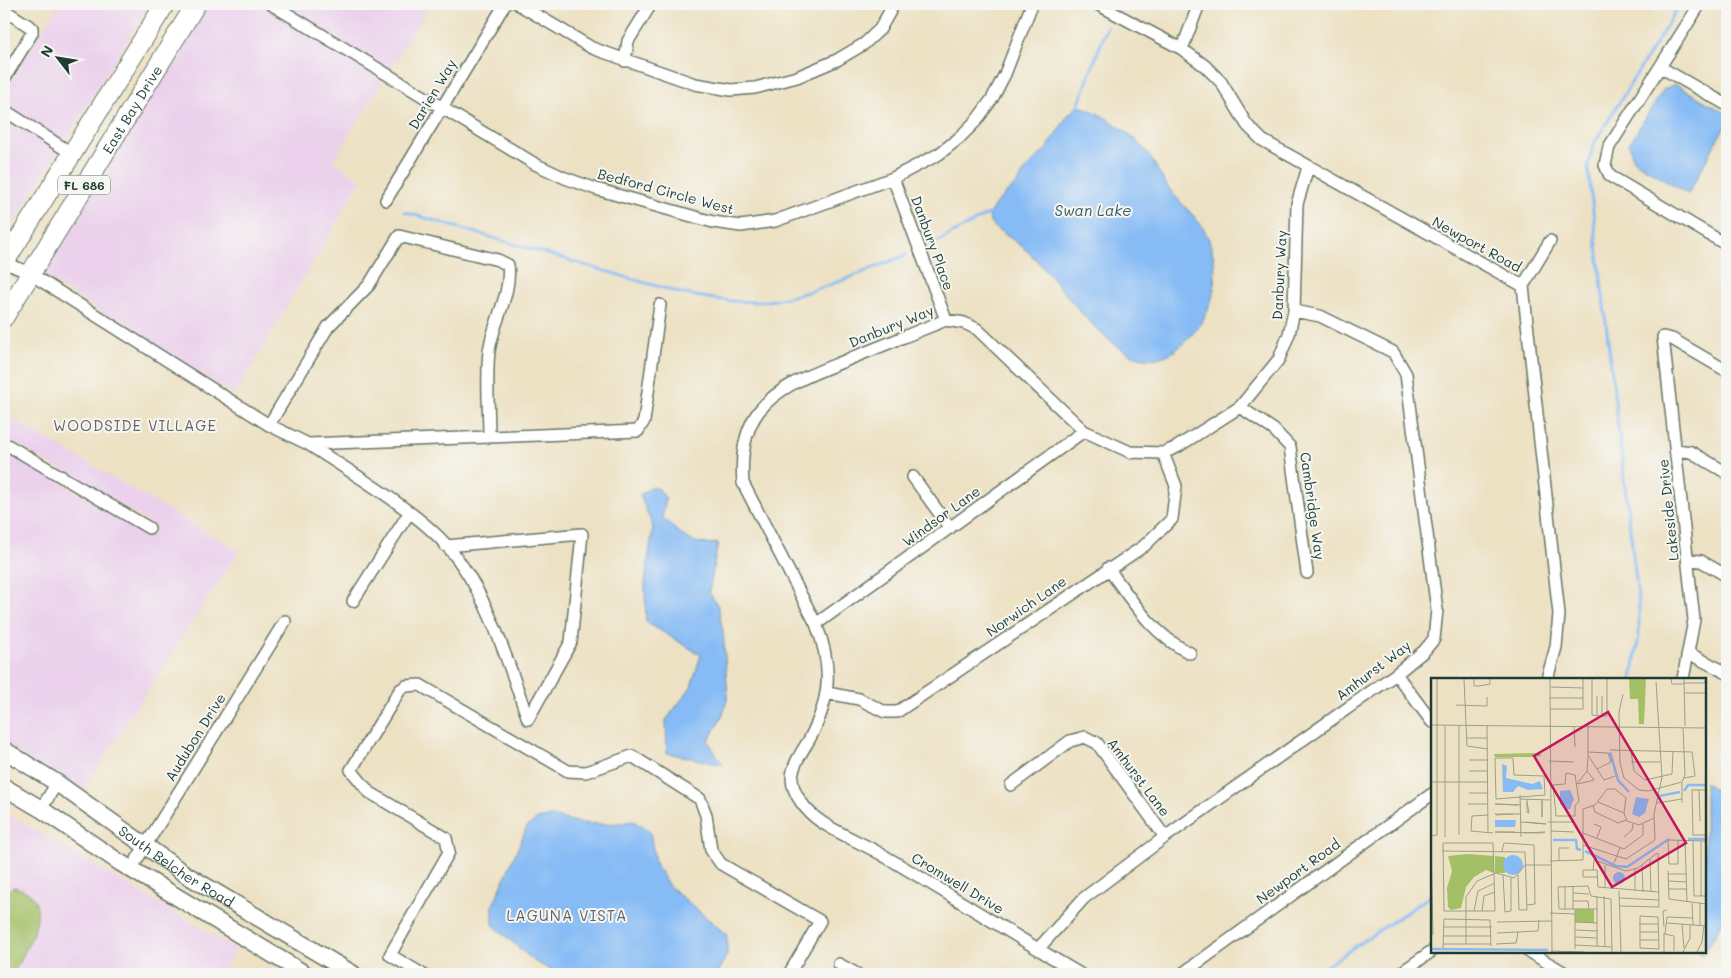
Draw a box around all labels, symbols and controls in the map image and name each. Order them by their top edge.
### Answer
north arrow [32,32,82,82]
text: N [36,42,57,61]
street label: Darien Way [404,55,460,133]
street label: East Bay Drive [97,61,166,157]
street label: Bedford Circle West [596,164,736,218]
road number: FL 686 [58,176,110,194]
street label: Danbury Place [907,193,959,293]
water label: Swan Lake [1054,200,1132,220]
street label: Newport Road [1429,212,1525,276]
street label: Danbury Way [1267,230,1291,320]
street label: Danbury Way [846,300,936,352]
district label: WOODSIDE VILLAGE [53,415,217,435]
street label: Cambridge Way [1296,451,1330,561]
street label: Lakeside Drive [1653,458,1683,562]
street label: Windsor Lane [898,481,984,551]
street label: Norwich Lane [982,571,1070,641]
street label: Amhurst Way [1332,636,1414,704]
inset map [1431,678,1706,953]
street label: Audubon Drive [160,689,230,785]
street label: Amhurst Lane [1103,734,1175,820]
street label: South Belcher Road [115,821,238,911]
street label: Newport Road [1252,834,1344,908]
street label: Cromwell Drive [908,848,1008,918]
district label: LAGUNA VISTA [506,905,628,925]

